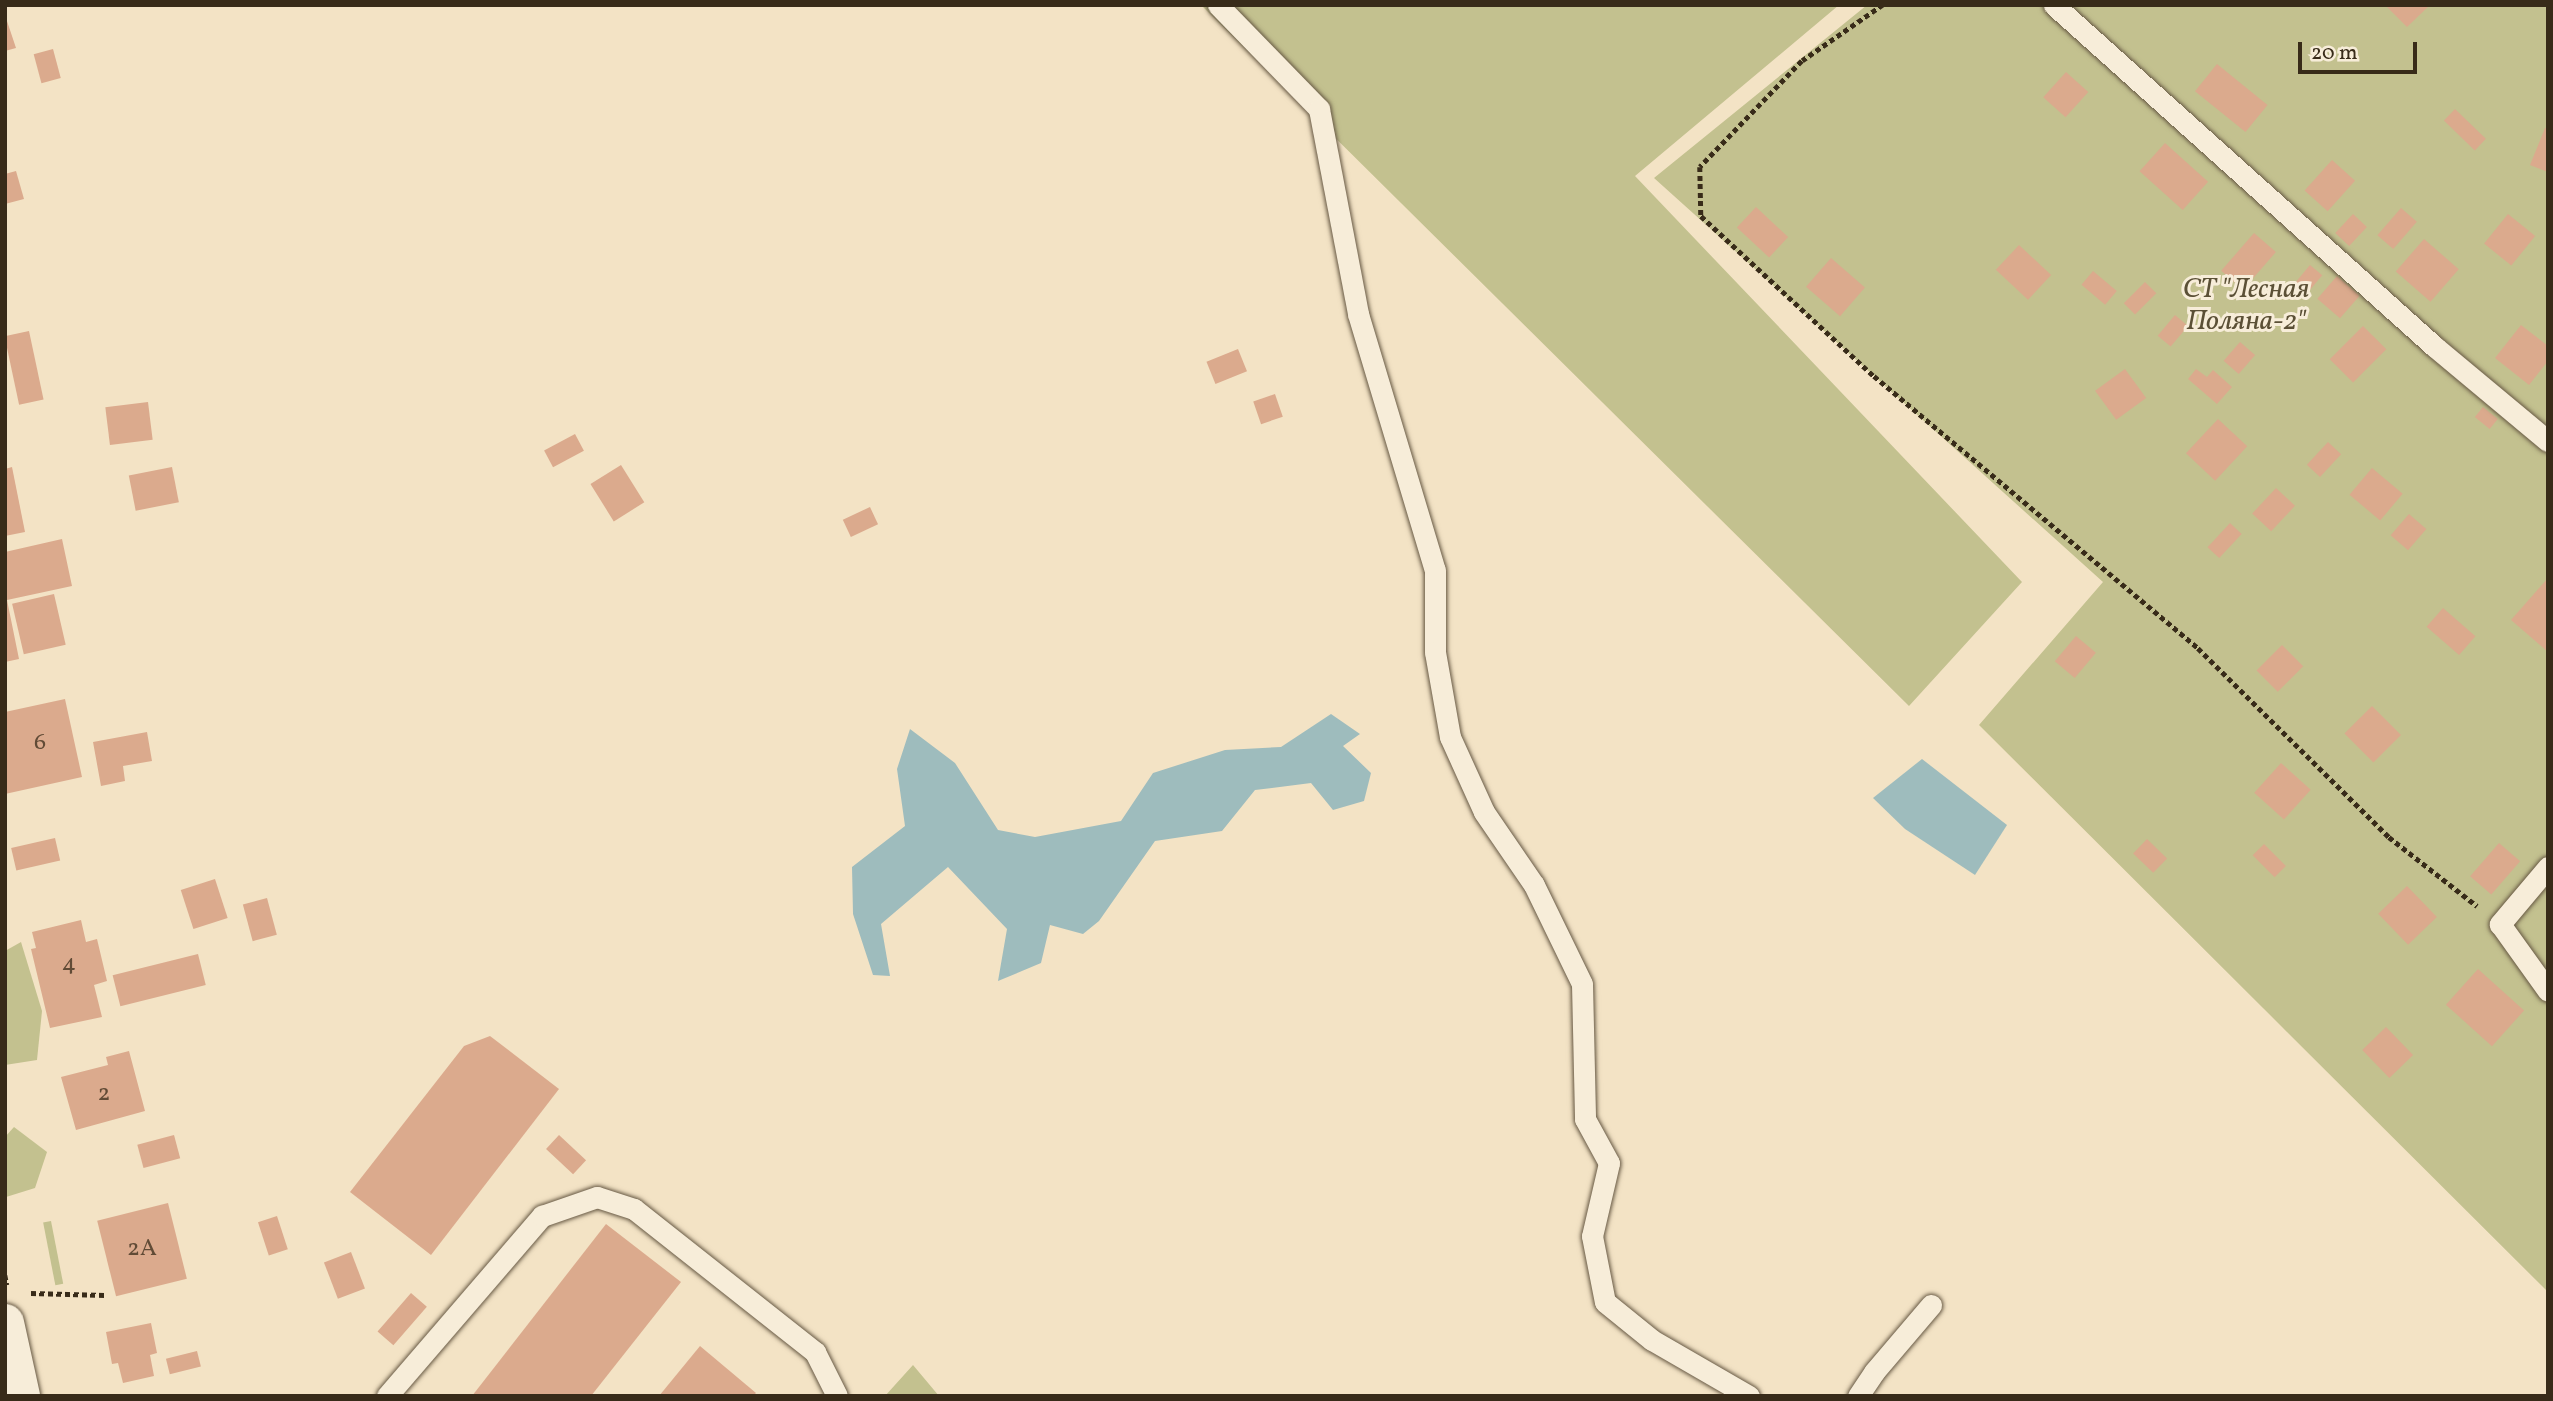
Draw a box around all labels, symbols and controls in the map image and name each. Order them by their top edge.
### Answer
scale bar [2301,28,2420,72]
text: 20 m [2311,39,2357,68]
park label: СТ "Лесная Поляна-2" [2183,273,2309,339]
house number: 6 [34,730,46,758]
house number: 4 [62,951,76,979]
house number: 2 [98,1081,110,1109]
house number: 2А [127,1236,157,1264]

